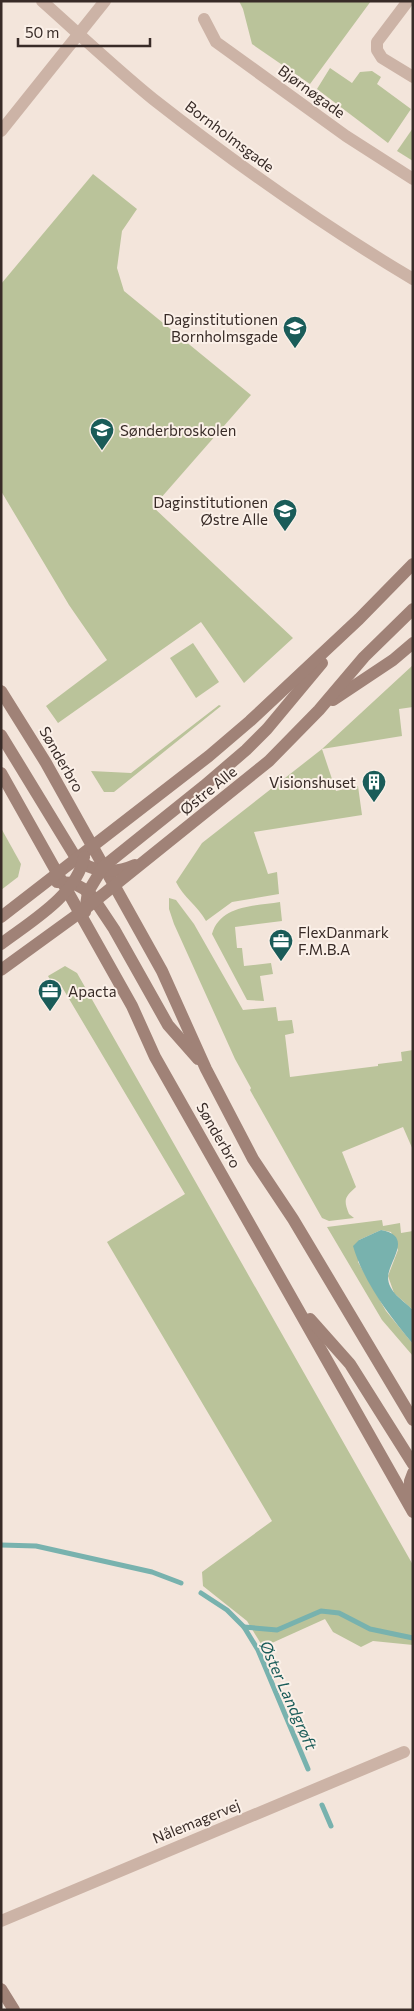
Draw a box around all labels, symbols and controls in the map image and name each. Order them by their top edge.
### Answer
scale bar [18,15,150,47]
text: 50 m [25,23,59,41]
street label: Bjørnøgade [275,61,349,121]
street label: Bornholmsgade [182,97,278,175]
place label: Daginstitutionen Bornholmsgade [163,310,278,345]
school or university icon: Daginstitutionen Bornholmsgade [282,315,308,349]
school or university icon: Sønderbroskolen [89,417,115,451]
place label: Sønderbroskolen [120,421,236,439]
place label: Daginstitutionen Østre Alle [153,493,268,528]
school or university icon: Daginstitutionen Østre Alle [272,498,298,532]
street label: Sønderbro [36,723,88,795]
street label: Østre Alle [176,762,240,818]
building icon: Visionshuset [361,769,387,803]
place label: Visionshuset [269,773,356,791]
place label: FlexDanmark F.M.B.A [298,923,389,958]
office icon: FlexDanmark F.M.B.A [268,928,294,962]
office icon: Apacta [37,978,63,1012]
place label: Apacta [68,982,116,1000]
street label: Sønderbro [193,1099,245,1171]
water label: Øster Landgrøft [256,1637,322,1753]
street label: Nålemagervej [150,1795,242,1847]

